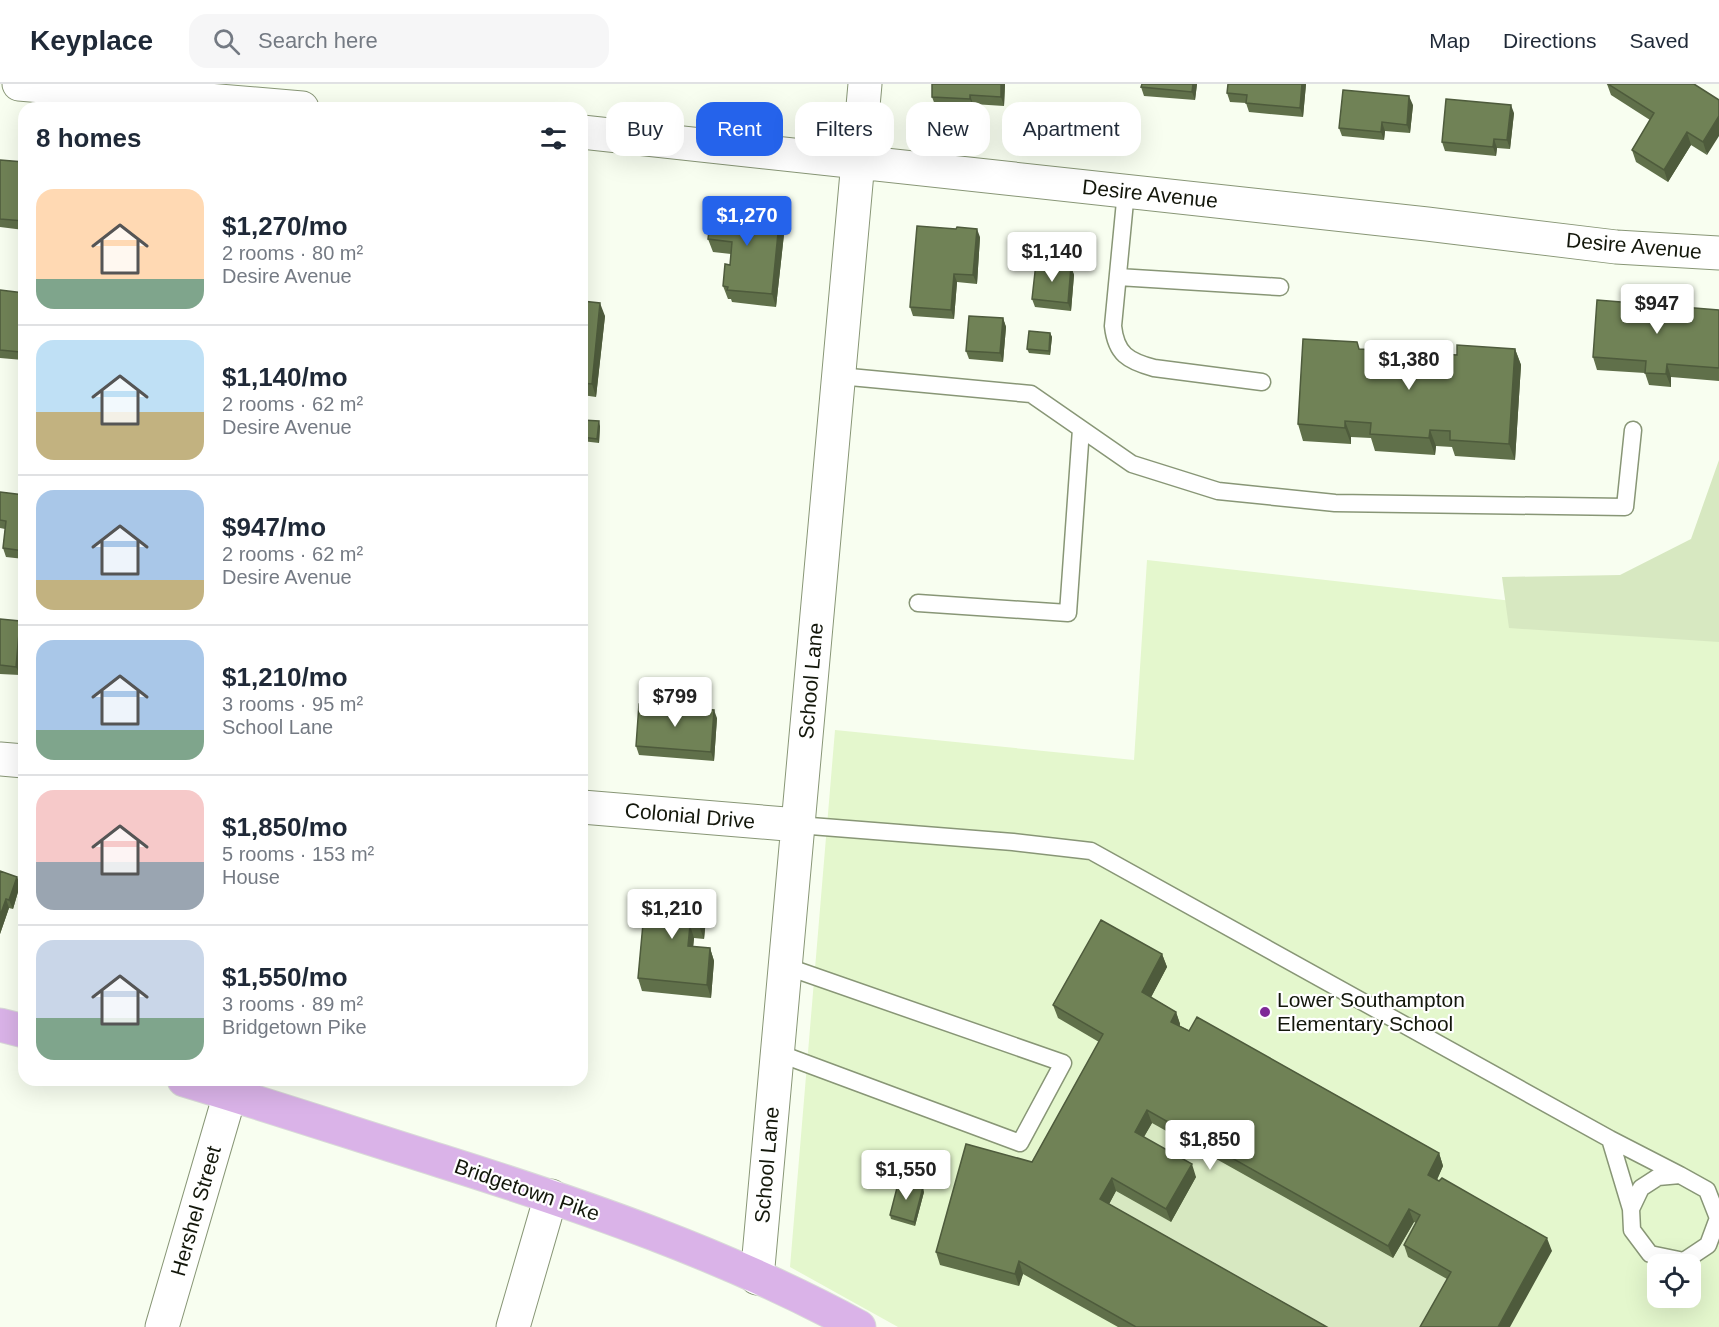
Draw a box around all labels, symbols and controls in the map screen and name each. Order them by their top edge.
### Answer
search box [189,14,609,68]
text: Keyplace [30,25,153,56]
icon: search [210,25,243,58]
text: Search here [258,28,378,53]
text: Map [1429,29,1470,52]
text: Directions [1503,29,1596,52]
text: Saved [1629,29,1689,52]
chip: Buy [606,102,684,156]
chip: Rent [696,102,783,156]
chip: Filters [795,102,894,156]
chip: New [906,102,990,156]
chip: Apartment [1002,102,1141,156]
icon: filters [537,122,570,155]
text: 8 homes [36,123,142,153]
street label: Desire Avenue [1081,175,1219,212]
pin: $1,270 [698,196,796,247]
text: $1,270 [716,204,778,226]
text: $1,270/mo [222,211,348,241]
icon: home [84,213,156,285]
street label: Desire Avenue [1565,228,1703,263]
pin: $1,140 [1003,232,1101,283]
text: $1,140 [1021,240,1083,262]
text: 2 rooms · 80 m² [222,242,363,264]
text: Desire Avenue [222,265,352,287]
pin: $947 [1621,284,1693,335]
text: $947 [1635,292,1679,314]
pin: $1,380 [1360,340,1458,391]
text: $1,380 [1378,348,1440,370]
text: $1,140/mo [222,362,348,392]
icon: home [84,364,156,436]
text: 2 rooms · 62 m² [222,393,363,415]
text: Desire Avenue [222,416,352,438]
text: $947/mo [222,512,326,542]
icon: home [84,514,156,586]
text: 2 rooms · 62 m² [222,543,363,565]
text: Desire Avenue [222,566,352,588]
street label: School Lane [794,622,827,740]
text: $1,210/mo [222,662,348,692]
icon: home [84,664,156,736]
pin: $799 [639,677,711,728]
text: $799 [653,685,697,707]
text: 3 rooms · 95 m² [222,693,363,715]
text: School Lane [222,716,333,738]
street label: Colonial Drive [624,798,756,833]
text: $1,850/mo [222,812,348,842]
icon: home [84,814,156,886]
text: 5 rooms · 153 m² [222,843,374,865]
text: House [222,866,280,888]
pin: $1,210 [623,889,721,940]
text: $1,210 [641,897,703,919]
text: $1,550/mo [222,962,348,992]
icon: home [84,964,156,1036]
place label: Lower Southampton Elementary School [1277,988,1465,1035]
text: 3 rooms · 89 m² [222,993,363,1015]
marker: Lower Southampton Elementary School [1258,1005,1272,1019]
text: Bridgetown Pike [222,1016,367,1038]
street label: School Lane [750,1106,783,1224]
pin: $1,850 [1161,1120,1259,1171]
text: $1,850 [1179,1128,1241,1150]
street label: Hershel Street [166,1143,225,1279]
pin: $1,550 [857,1150,955,1201]
street label: Bridgetown Pike [452,1154,603,1225]
text: $1,550 [875,1158,937,1180]
map controls [1647,1254,1701,1308]
button: locate [1647,1254,1701,1308]

